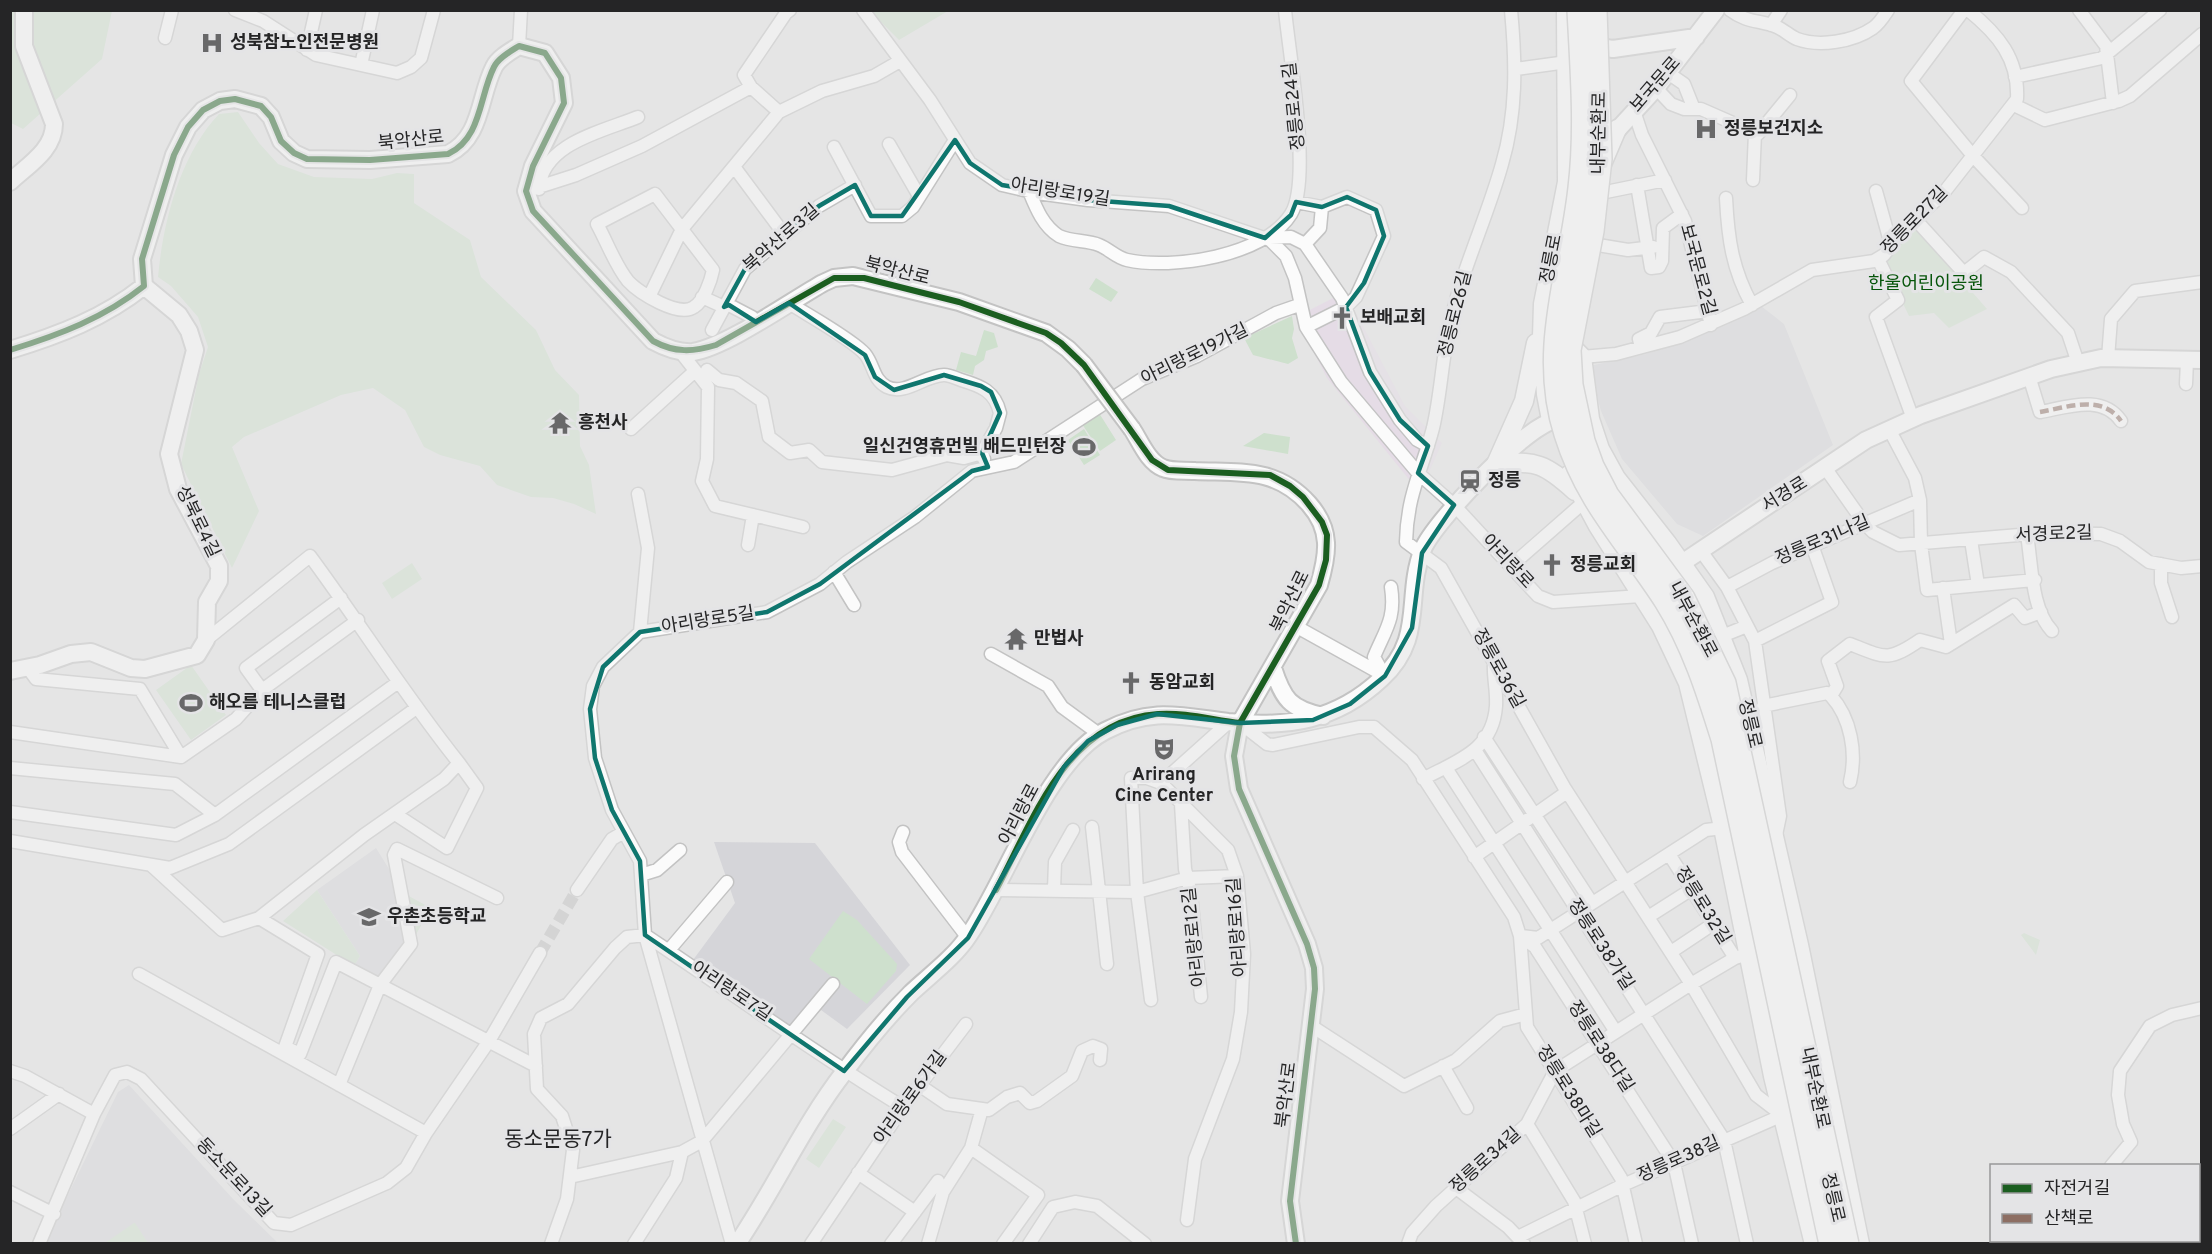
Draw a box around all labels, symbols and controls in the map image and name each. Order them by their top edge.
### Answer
hospital icon: 성북참노인전문병원 [199,30,225,56]
place label: 성북참노인전문병원 [230,32,379,55]
street label: 보국문로 [1626,52,1686,118]
street label: 정릉로24길 [1279,61,1311,151]
street label: 내부순환로 [1588,91,1612,175]
hospital icon: 정릉보건지소 [1693,116,1719,142]
place label: 정릉보건지소 [1724,118,1823,141]
street label: 북악산로 [377,126,445,156]
street label: 아리랑로19길 [1009,174,1111,212]
street label: 정릉로27길 [1877,182,1953,260]
street label: 북악산로3길 [739,200,825,278]
street label: 보국문로2길 [1674,222,1720,318]
street label: 정릉로 [1536,232,1568,286]
street label: 북악산로 [862,253,932,291]
street label: 정릉로26길 [1434,269,1478,359]
park label: 한울어린이공원 [1868,273,1984,296]
church icon: 보배교회 [1329,305,1355,331]
place label: 보배교회 [1360,307,1426,330]
street label: 아리랑로19가길 [1137,319,1253,391]
temple icon: 흥천사 [547,410,573,436]
place label: 흥천사 [578,412,628,435]
sports icon: 일신건영휴먼빌 배드민턴장 [1071,434,1097,460]
place label: 일신건영휴먼빌 배드민턴장 [863,436,1066,459]
station icon: 정릉 [1457,468,1483,494]
place label: 정릉 [1488,470,1521,493]
street label: 서경로 [1758,472,1812,518]
street label: 성북로4길 [170,482,224,562]
street label: 정릉로31나길 [1772,511,1874,571]
street label: 서경로2길 [2015,522,2093,548]
street label: 아리랑로 [1476,530,1538,594]
church icon: 정릉교회 [1539,552,1565,578]
place label: 정릉교회 [1570,554,1636,577]
street label: 북악산로 [1266,567,1316,637]
street label: 내부순환로 [1662,578,1722,662]
street label: 아리랑로5길 [660,602,756,640]
street label: 정릉로36길 [1467,625,1529,713]
temple icon: 만법사 [1003,626,1029,652]
place label: 만법사 [1034,628,1084,651]
church icon: 동암교회 [1118,670,1144,696]
place label: 동암교회 [1149,672,1215,695]
sports icon: 해오름 테니스클럽 [178,690,204,716]
place label: 해오름 테니스클럽 [209,692,346,715]
street label: 정릉로 [1732,697,1766,751]
theatre icon: Arirang Cine Center [1151,736,1177,762]
place label: Arirang Cine Center [1115,764,1214,808]
street label: 아리랑로 [994,780,1046,850]
street label: 정릉로32길 [1669,863,1735,949]
street label: 아리랑로16길 [1223,876,1253,978]
street label: 아리랑로12길 [1178,886,1212,988]
street label: 정릉로38가길 [1562,895,1638,995]
school or university icon: 우촌초등학교 [356,904,382,930]
place label: 우촌초등학교 [387,906,486,929]
street label: 아리랑로7길 [686,957,776,1027]
street label: 정릉로38다길 [1562,997,1638,1097]
street label: 정릉로38마길 [1531,1042,1605,1142]
street label: 내부순환로 [1794,1045,1834,1131]
street label: 아리랑로6가길 [869,1047,953,1149]
street label: 북악산로 [1272,1061,1302,1129]
street label: 정릉로34길 [1446,1123,1526,1199]
district label: 동소문동7가 [504,1127,612,1154]
street label: 정릉로38길 [1634,1132,1724,1188]
street label: 동소문로13길 [190,1133,276,1223]
legend [1990,1164,2200,1242]
street label: 정릉로 [1815,1171,1849,1225]
text: 자전거길 [2044,1178,2110,1201]
text: 산책로 [2044,1208,2094,1231]

